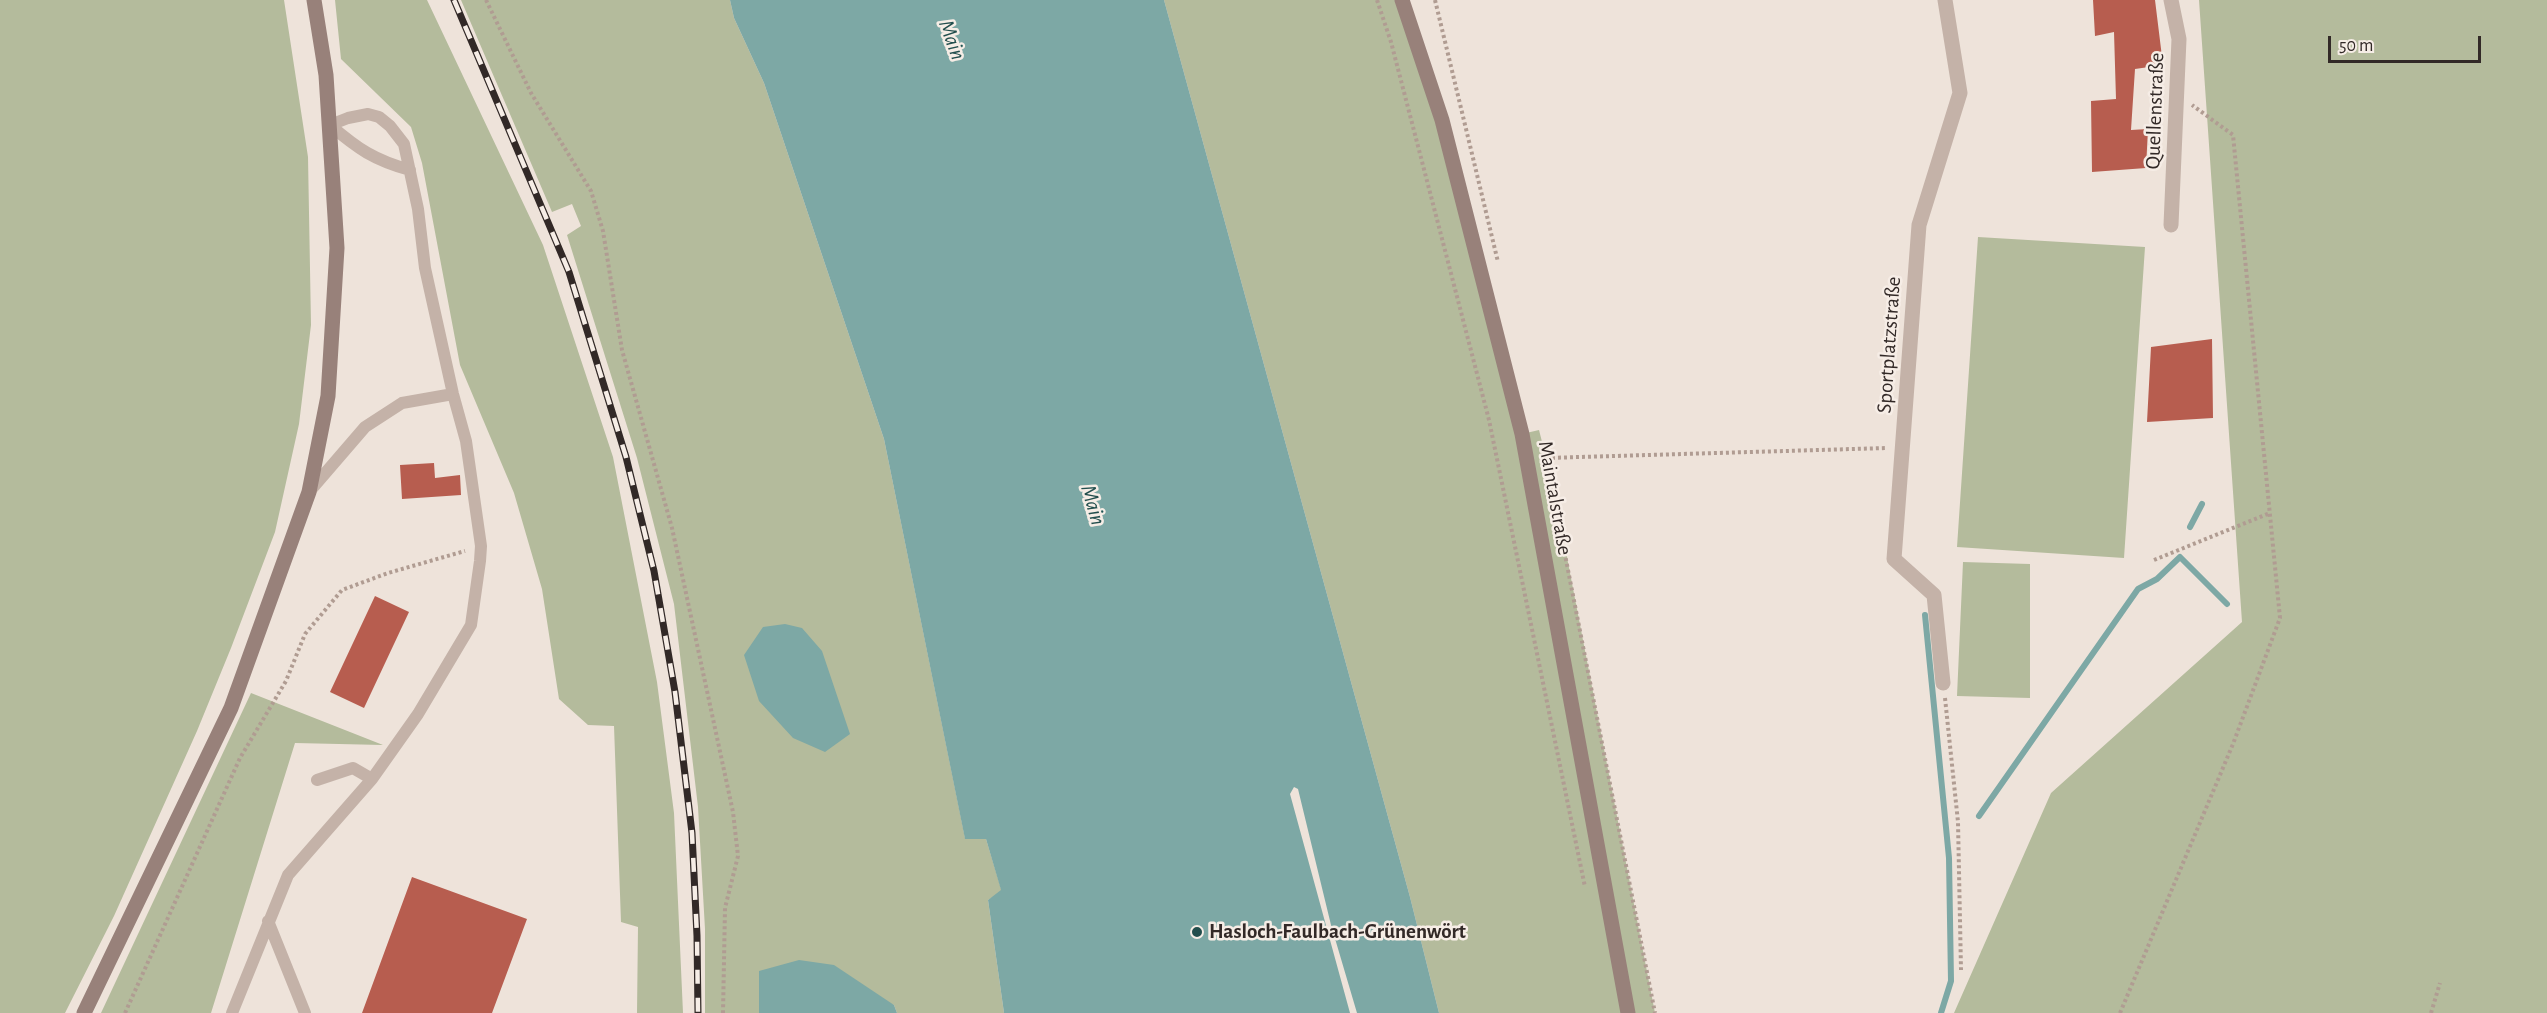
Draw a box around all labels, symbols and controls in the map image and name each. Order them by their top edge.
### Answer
water label: Main [933,16,971,64]
scale bar [2331,24,2484,62]
text: 50 m [2339,37,2373,55]
street label: Quellenstraße [2140,52,2170,170]
street label: Sportplatzstraße [1872,276,1906,414]
street label: Maintalstraße [1533,439,1577,557]
water label: Main [1075,482,1111,528]
place label: Hasloch-Faulbach-Grünenwört [1209,919,1466,945]
marker: Hasloch-Faulbach-Grünenwört [1190,925,1204,939]

